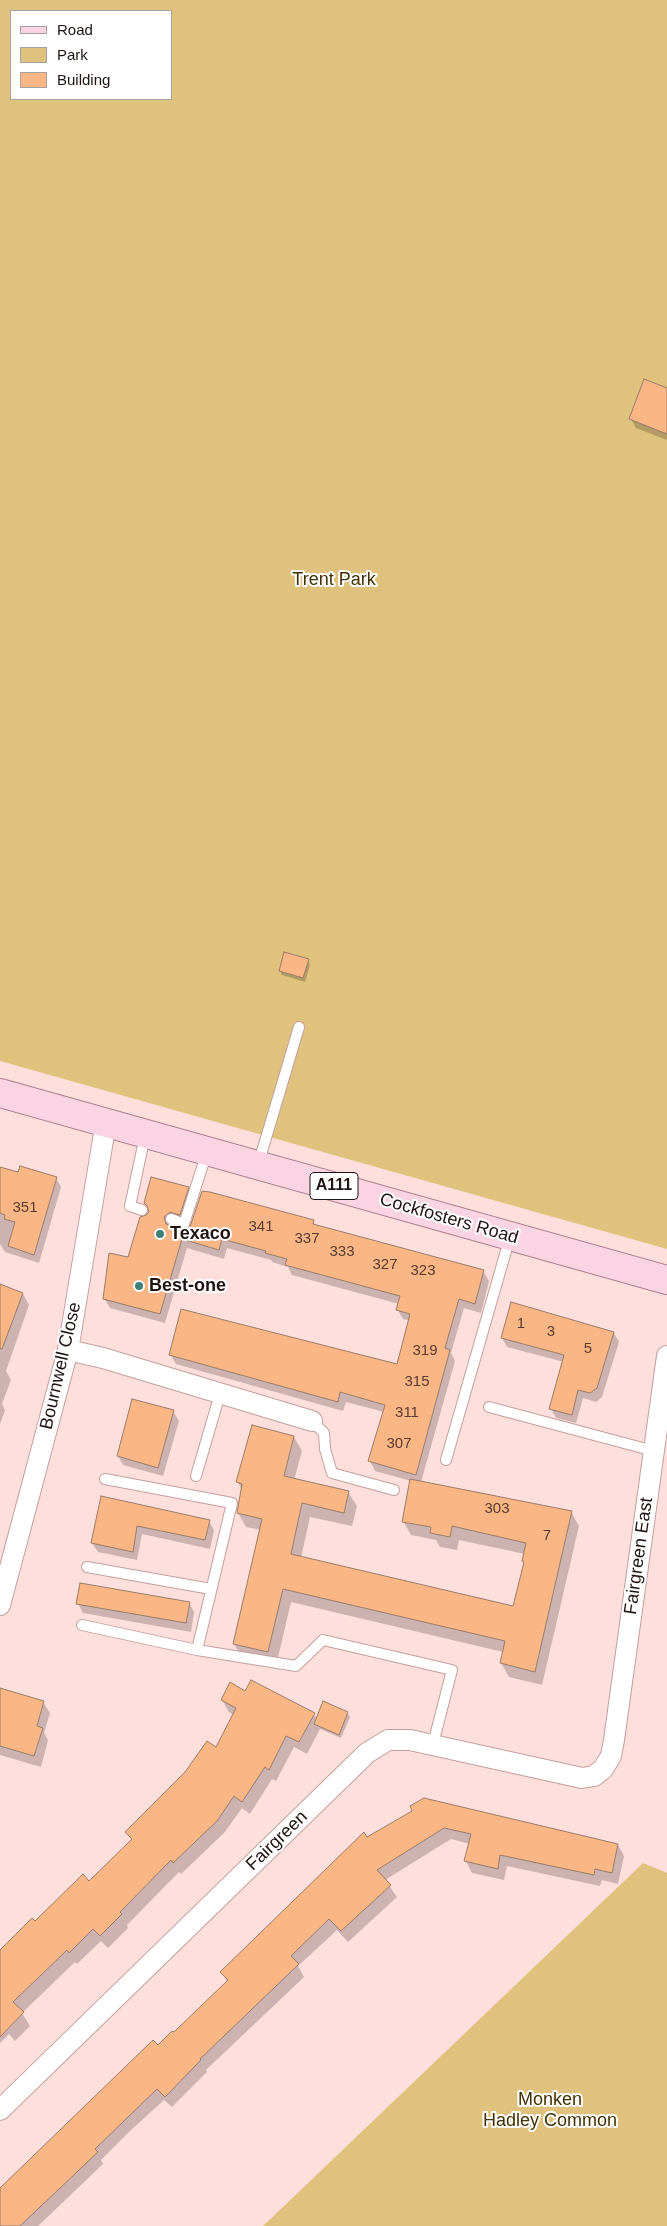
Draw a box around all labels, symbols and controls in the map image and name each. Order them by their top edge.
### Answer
legend [10,10,172,100]
text: Road [57,21,93,38]
text: Park [57,46,88,63]
text: Building [57,71,110,88]
park label: Trent Park [292,569,376,591]
road number: A111 [310,1172,358,1200]
street label: Cockfosters Road [377,1189,521,1249]
house number: 351 [12,1199,38,1217]
house number: 341 [248,1218,274,1236]
place label: Texaco [170,1223,231,1245]
marker: Texaco [154,1228,166,1240]
house number: 337 [294,1230,320,1248]
house number: 333 [329,1243,355,1261]
house number: 327 [372,1256,398,1274]
house number: 323 [410,1262,436,1280]
place label: Best-one [149,1275,226,1297]
marker: Best-one [133,1280,145,1292]
street label: Bournwell Close [36,1300,86,1432]
house number: 1 [517,1315,525,1333]
house number: 3 [547,1323,555,1341]
house number: 5 [584,1340,592,1358]
house number: 319 [412,1342,438,1360]
house number: 315 [404,1373,430,1391]
house number: 311 [395,1404,419,1422]
house number: 307 [386,1435,412,1453]
street label: Fairgreen East [620,1496,658,1616]
house number: 303 [484,1500,510,1518]
house number: 7 [543,1527,551,1545]
street label: Fairgreen [242,1806,312,1876]
park label: Monken Hadley Common [483,2089,617,2132]

